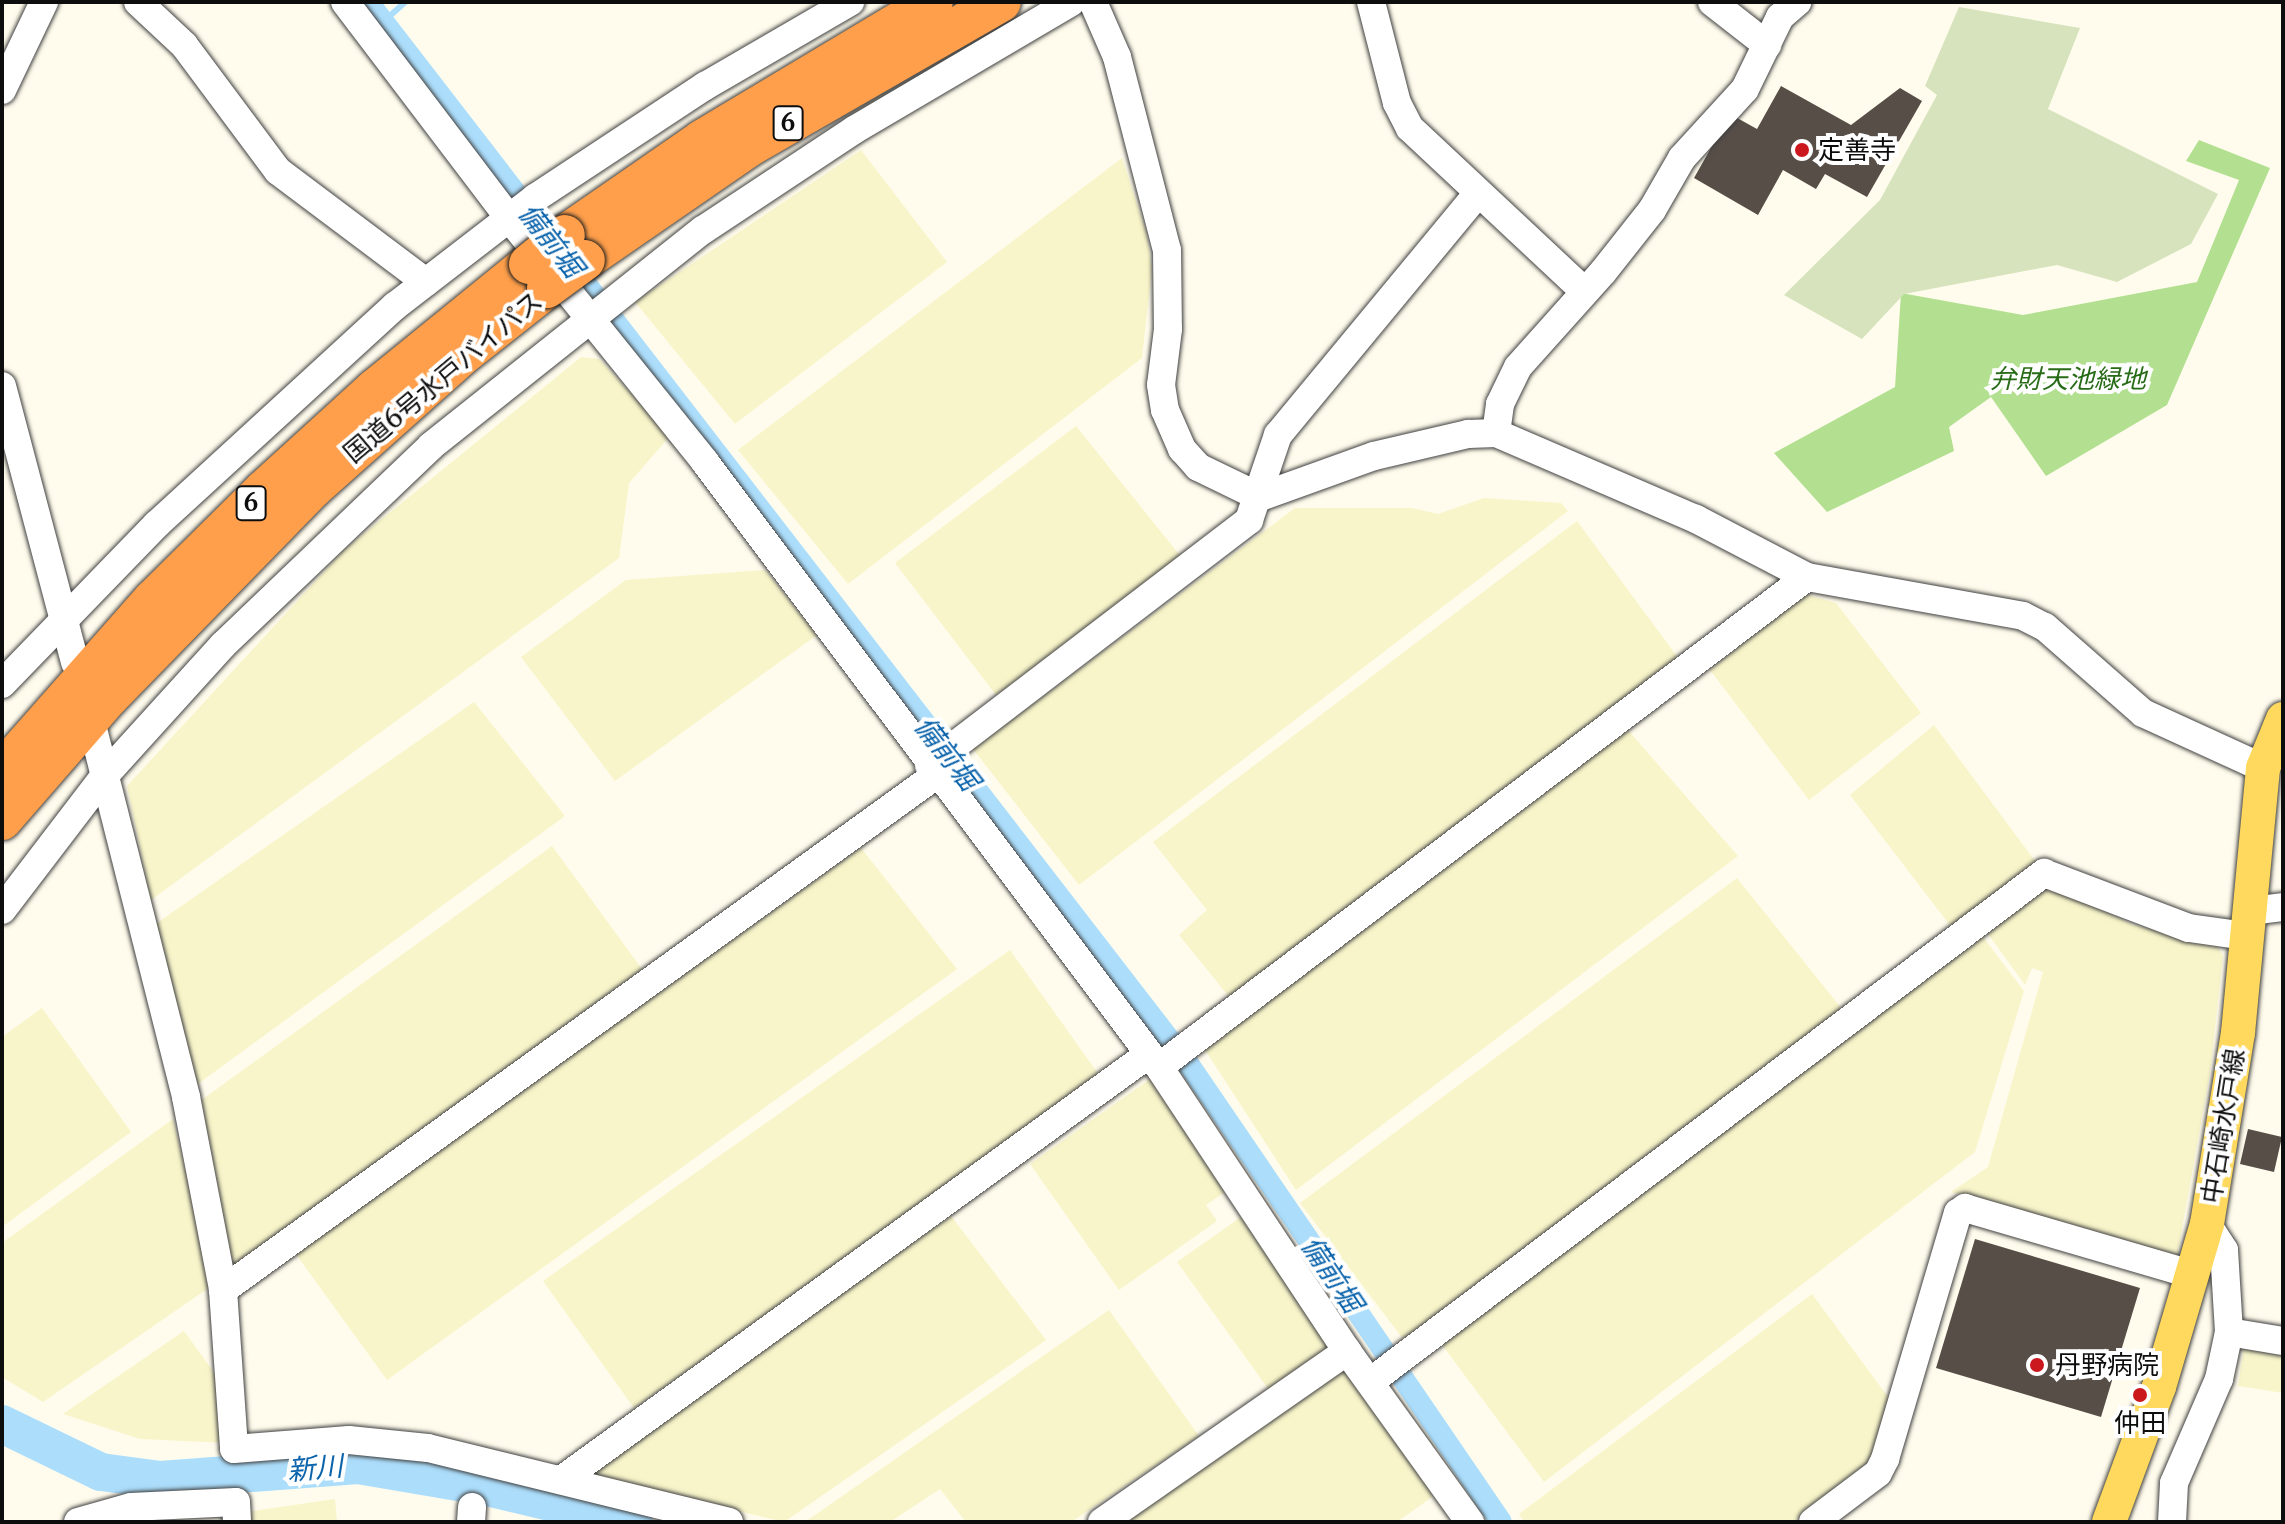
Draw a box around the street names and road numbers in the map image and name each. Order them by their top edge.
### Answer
road number: 6 [772,103,804,143]
street label: 国道6号水戸バイパス [337,285,549,469]
road number: 6 [235,483,267,523]
street label: 中石崎水戸線 [2195,1047,2251,1205]

